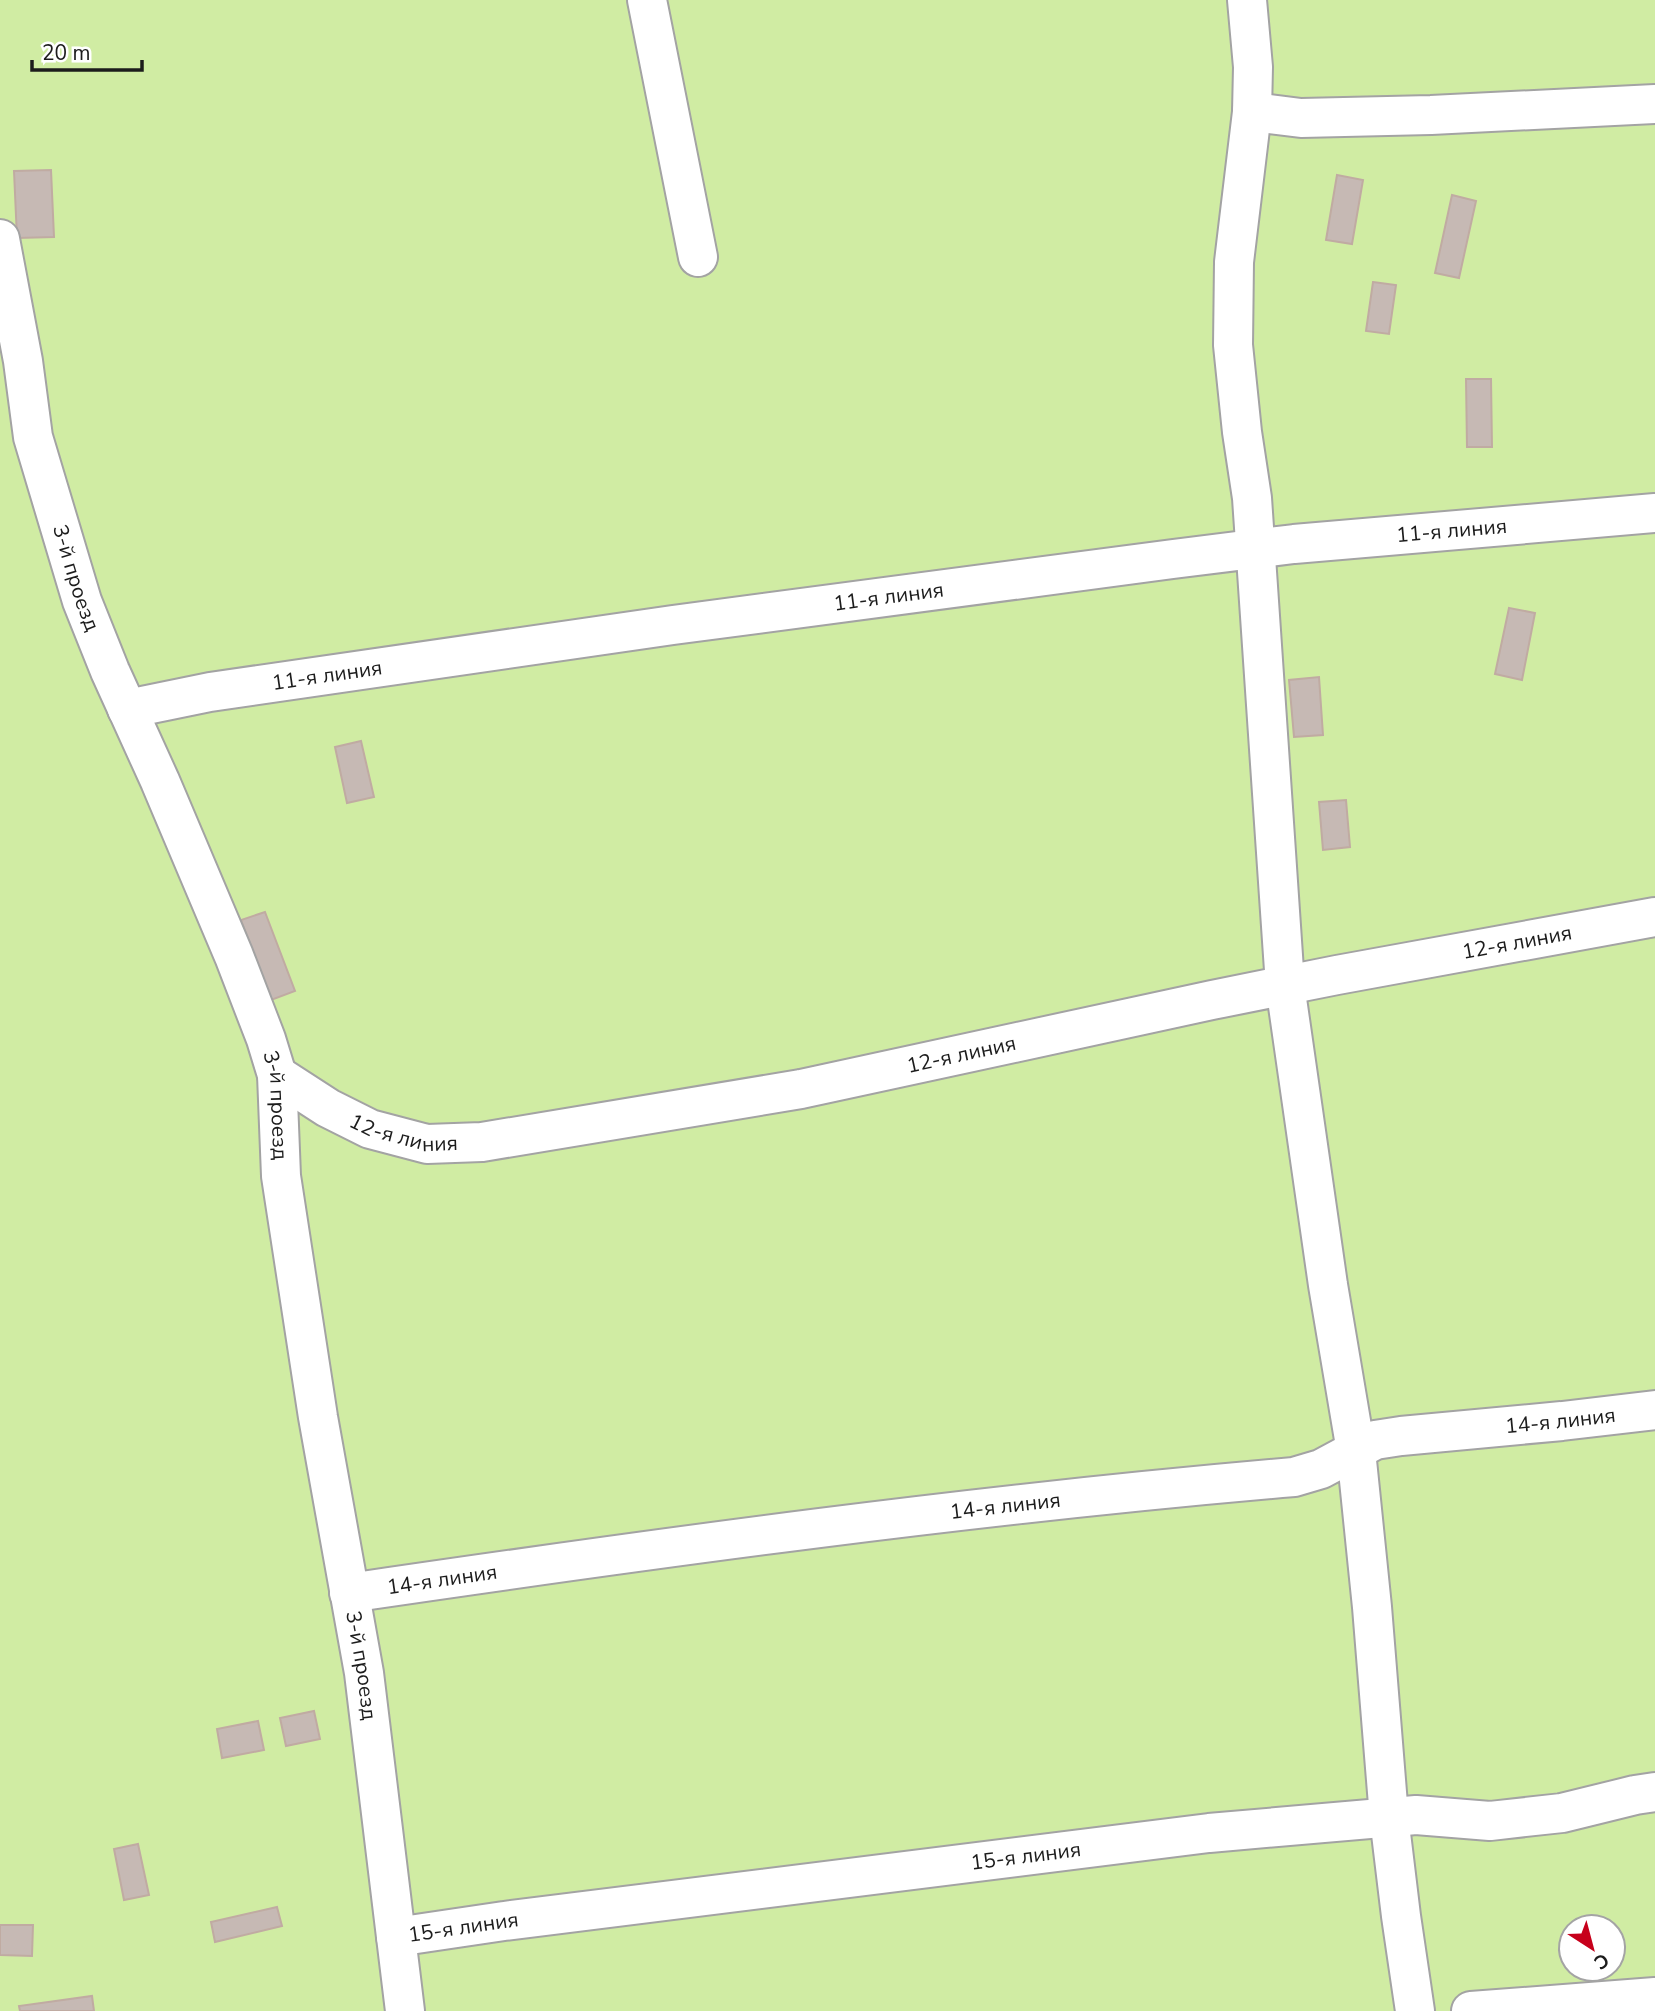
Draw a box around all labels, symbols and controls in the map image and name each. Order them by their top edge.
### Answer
scale bar [32,28,142,72]
text: 20 m [42,39,91,67]
street label: 11-я линия [1395,512,1508,549]
street label: 3-й проезд [46,521,107,635]
street label: 11-я линия [832,575,945,618]
street label: 11-я линия [270,653,384,697]
street label: 12-я линия [1460,918,1574,966]
street label: 12-я линия [904,1029,1018,1080]
street label: 3-й проезд [256,1047,294,1161]
street label: 12-я линия [345,1107,458,1158]
street label: 14-я линия [1504,1401,1617,1440]
street label: 14-я линия [948,1486,1062,1526]
street label: 14-я линия [385,1558,499,1601]
street label: 3-й проезд [339,1609,384,1722]
street label: 15-я линия [969,1835,1083,1877]
street label: 15-я линия [406,1905,520,1949]
north arrow [1557,1913,1627,1983]
text: С [1588,1947,1614,1975]

